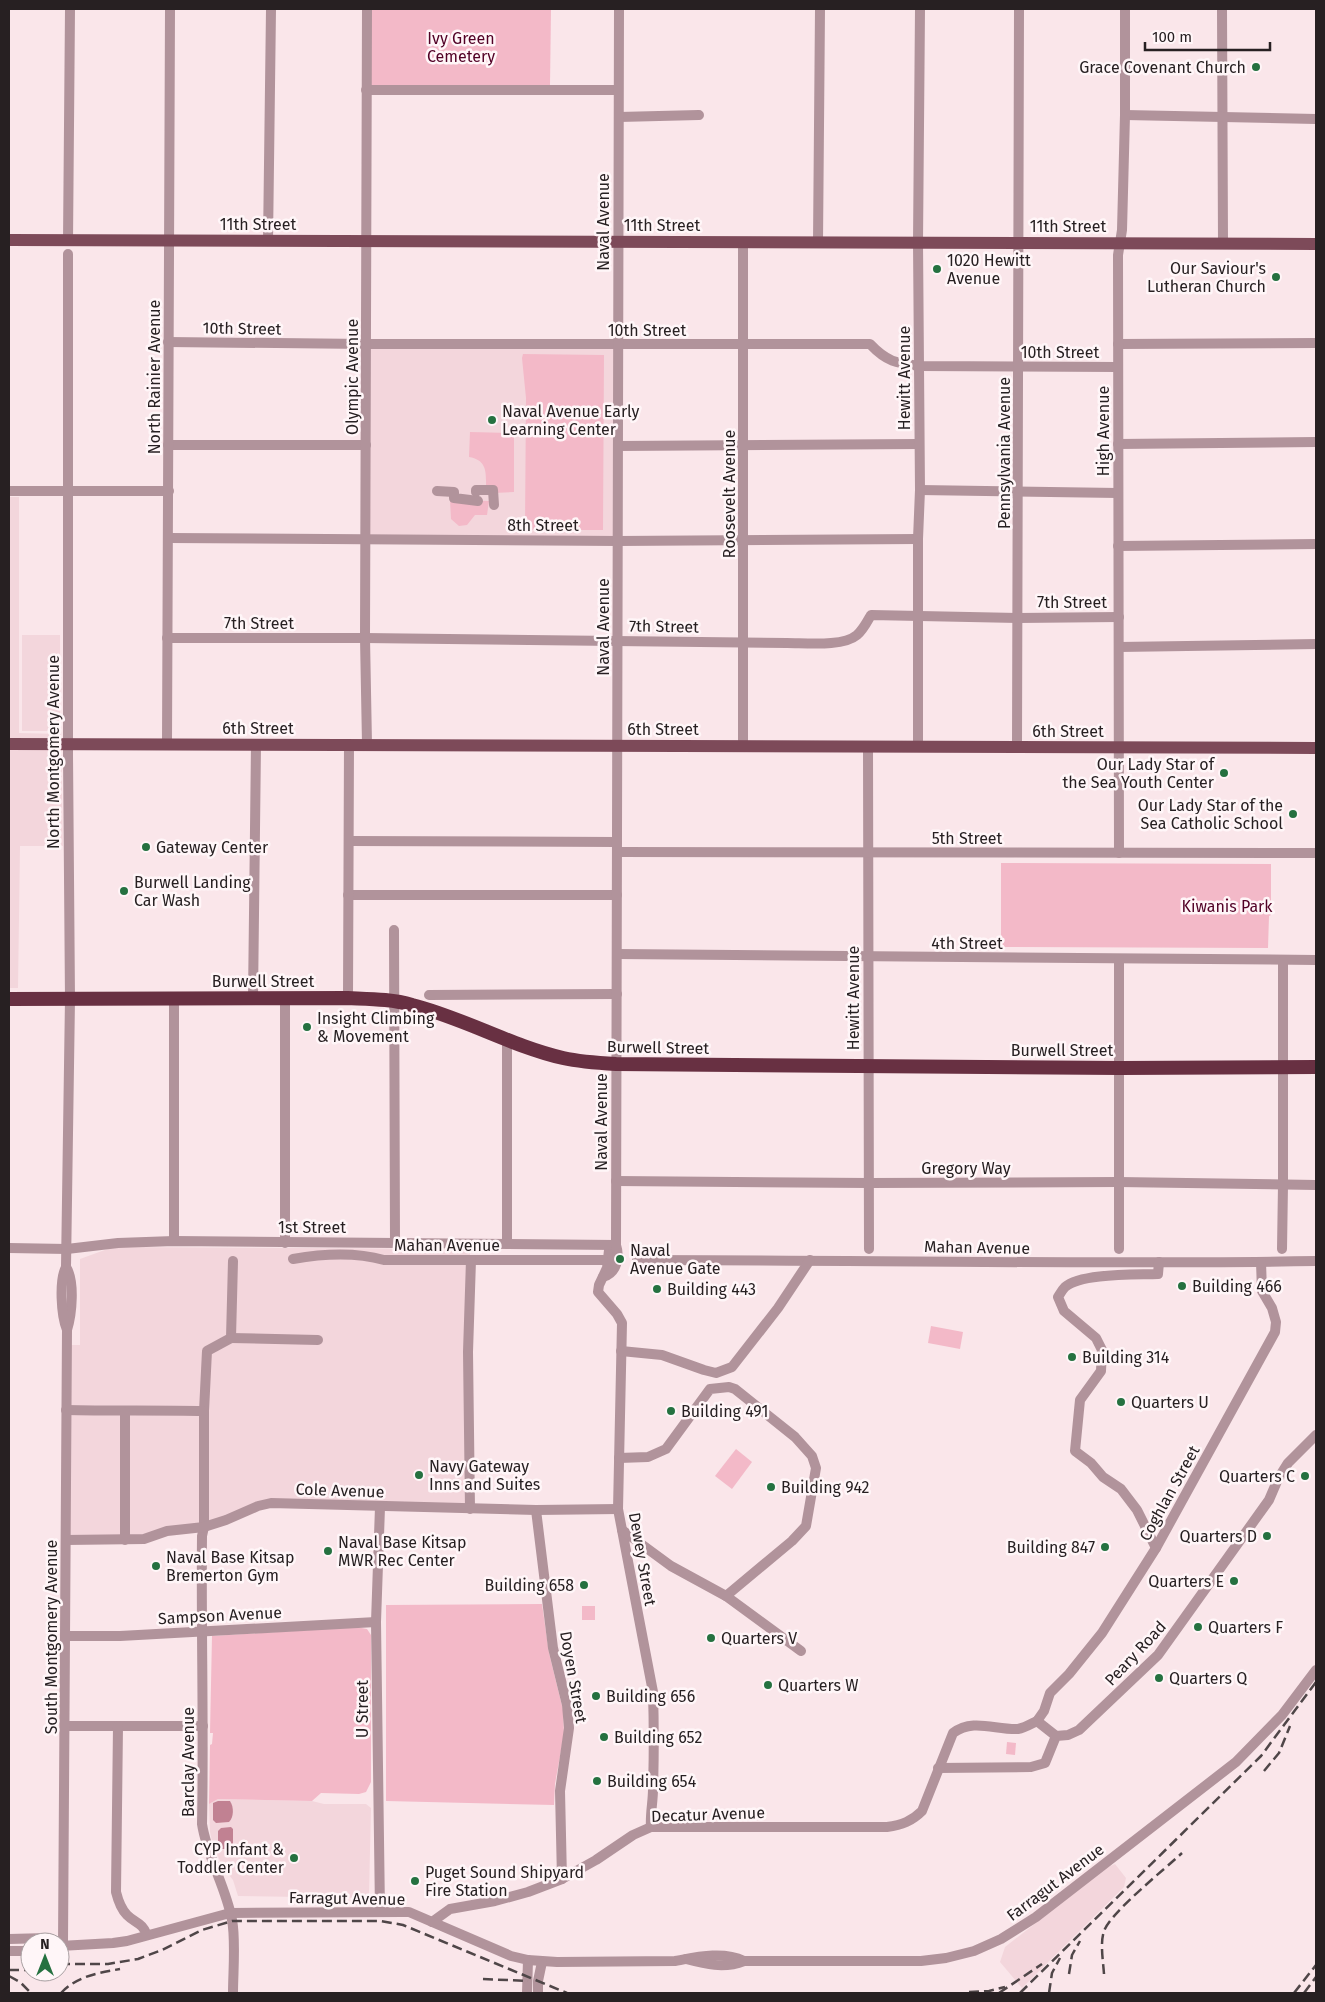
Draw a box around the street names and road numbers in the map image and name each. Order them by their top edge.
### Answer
street label: Naval Avenue [594,173,613,271]
street label: 11th Street [220,215,296,234]
street label: 11th Street [624,216,700,235]
street label: 11th Street [1030,217,1106,236]
street label: North Rainier Avenue [145,300,164,454]
street label: 10th Street [203,318,282,339]
street label: Olympic Avenue [343,319,362,435]
street label: 10th Street [608,321,687,340]
street label: Hewitt Avenue [895,326,914,430]
street label: 10th Street [1021,343,1100,362]
street label: Pennsylvania Avenue [995,377,1014,529]
street label: High Avenue [1094,386,1113,476]
street label: Roosevelt Avenue [720,430,739,558]
street label: 8th Street [507,516,579,535]
street label: Naval Avenue [594,578,613,676]
street label: 7th Street [1037,593,1107,612]
street label: 7th Street [224,614,294,633]
street label: 7th Street [629,616,699,637]
street label: North Montgomery Avenue [44,655,63,849]
street label: 6th Street [222,719,294,738]
street label: 6th Street [627,720,699,739]
street label: 6th Street [1032,722,1104,741]
street label: 5th Street [932,829,1003,848]
street label: 4th Street [931,934,1003,953]
street label: Hewitt Avenue [844,946,863,1050]
street label: Burwell Street [212,972,314,991]
street label: Burwell Street [607,1037,710,1058]
street label: Burwell Street [1011,1041,1113,1060]
street label: Naval Avenue [592,1073,611,1171]
street label: Gregory Way [921,1159,1011,1178]
street label: 1st Street [278,1218,346,1237]
street label: Mahan Avenue [394,1236,500,1255]
street label: Mahan Avenue [924,1237,1030,1258]
street label: Coghlan Street [1135,1442,1204,1544]
street label: Cole Avenue [295,1479,385,1502]
street label: Dewey Street [625,1511,660,1608]
street label: South Montgomery Avenue [42,1540,61,1734]
street label: Sampson Avenue [158,1603,283,1628]
street label: Peary Road [1101,1617,1170,1690]
street label: Doyen Street [556,1630,591,1725]
street label: U Street [353,1680,372,1738]
street label: Barclay Avenue [179,1707,198,1817]
street label: Decatur Avenue [651,1803,765,1826]
street label: Farragut Avenue [1003,1840,1108,1925]
street label: Farragut Avenue [289,1888,405,1909]

